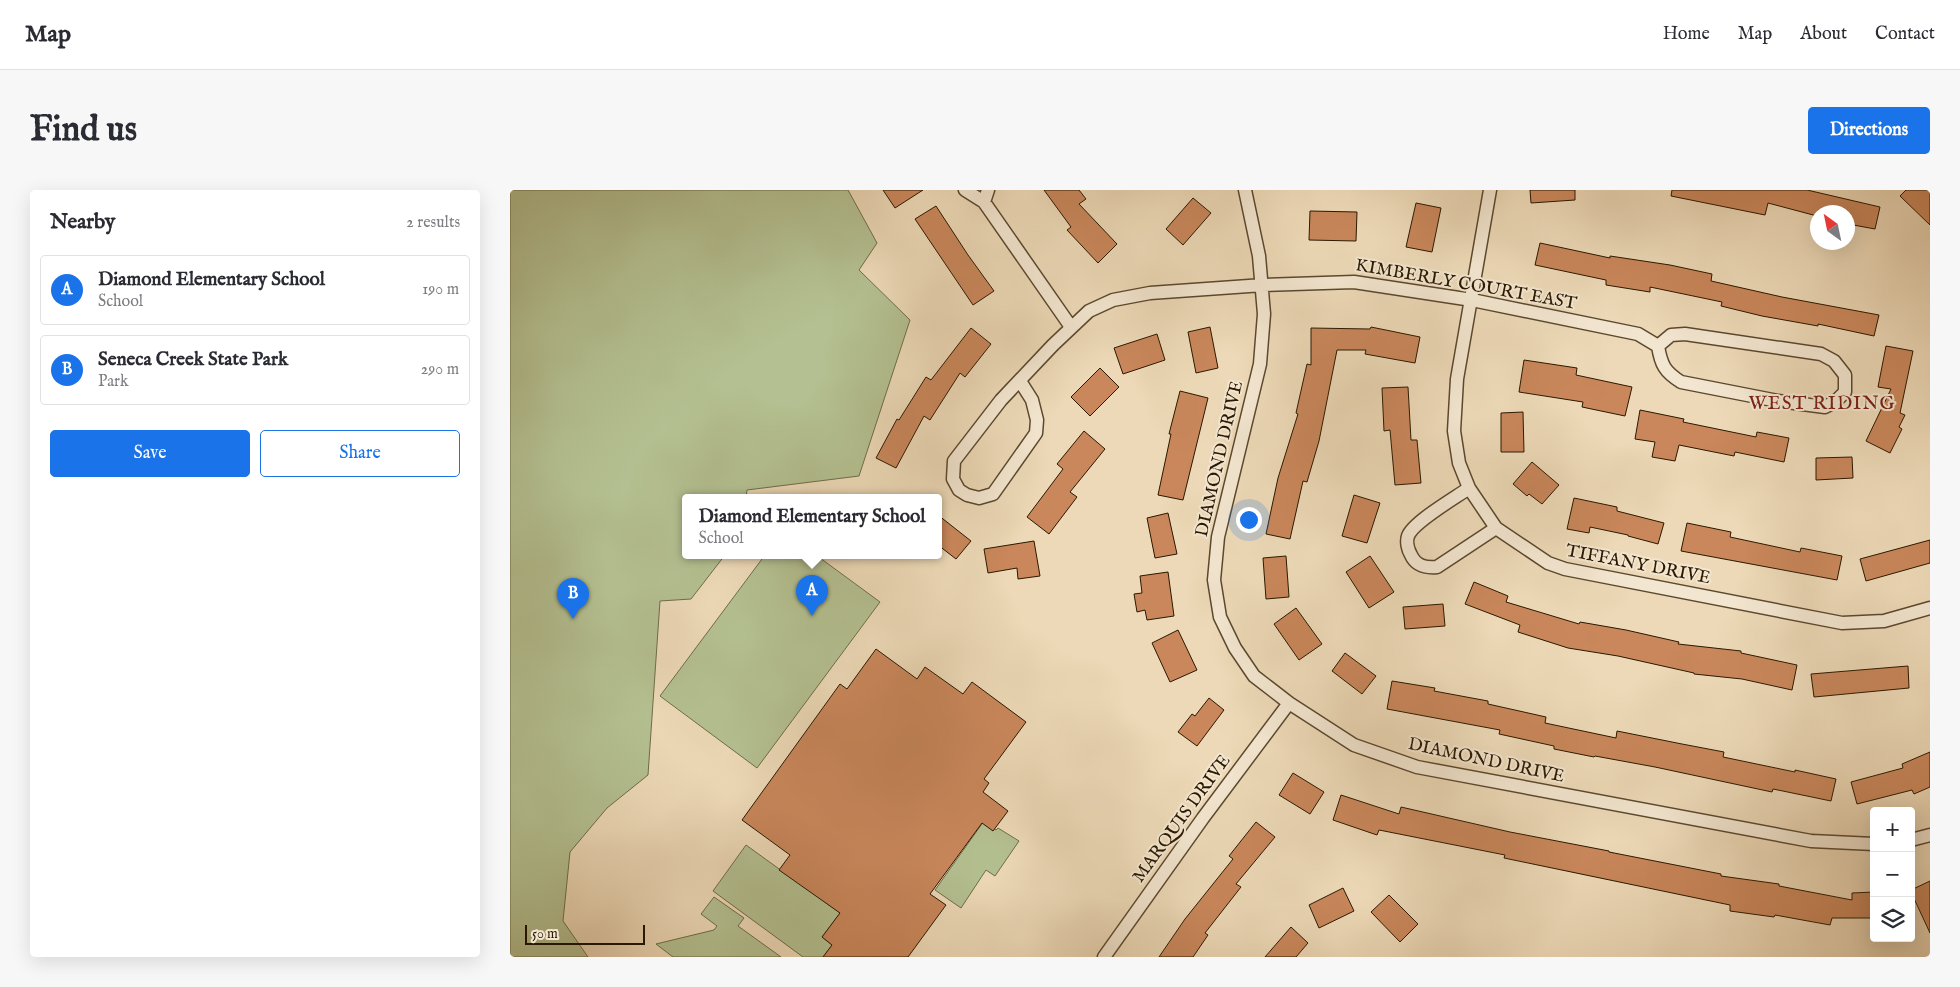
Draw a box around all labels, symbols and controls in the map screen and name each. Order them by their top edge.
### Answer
text: Map [25,19,71,50]
text: Home [1663,23,1710,46]
text: Map [1738,23,1772,46]
text: About [1800,23,1847,46]
text: Contact [1875,23,1935,46]
button: Directions [1808,107,1930,154]
text: Find us [30,108,137,153]
north arrow [1810,205,1855,250]
text: Nearby [50,209,115,236]
text: 2 results [406,213,460,233]
street label: KIMBERLY COURT EAST [1354,254,1578,316]
text: Diamond Elementary School [98,268,325,292]
text: A [62,280,72,300]
text: 190 m [422,280,459,300]
text: School [98,292,143,312]
text: Seneca Creek State Park [98,348,288,372]
text: B [62,360,72,380]
text: 290 m [421,360,459,380]
text: Park [98,372,128,392]
street label: DIAMOND DRIVE [1191,379,1249,539]
district label: WEST RIDING [1748,392,1896,416]
button: Save [50,430,250,477]
button: Share [260,430,460,477]
popup [682,494,942,559]
text: Diamond Elementary School [699,505,925,529]
your location [1236,507,1262,533]
text: School [699,529,744,549]
street label: TIFFANY DRIVE [1564,540,1712,590]
pin: A [796,575,828,616]
pin: B [557,578,589,619]
street label: DIAMOND DRIVE [1406,733,1566,789]
street label: MARQUIS DRIVE [1128,750,1236,888]
map controls [1870,807,1915,942]
button: + [1870,807,1915,852]
button: − [1870,852,1915,897]
button: layers [1870,897,1915,942]
scale bar [525,922,645,945]
text: 50 m [532,925,558,943]

